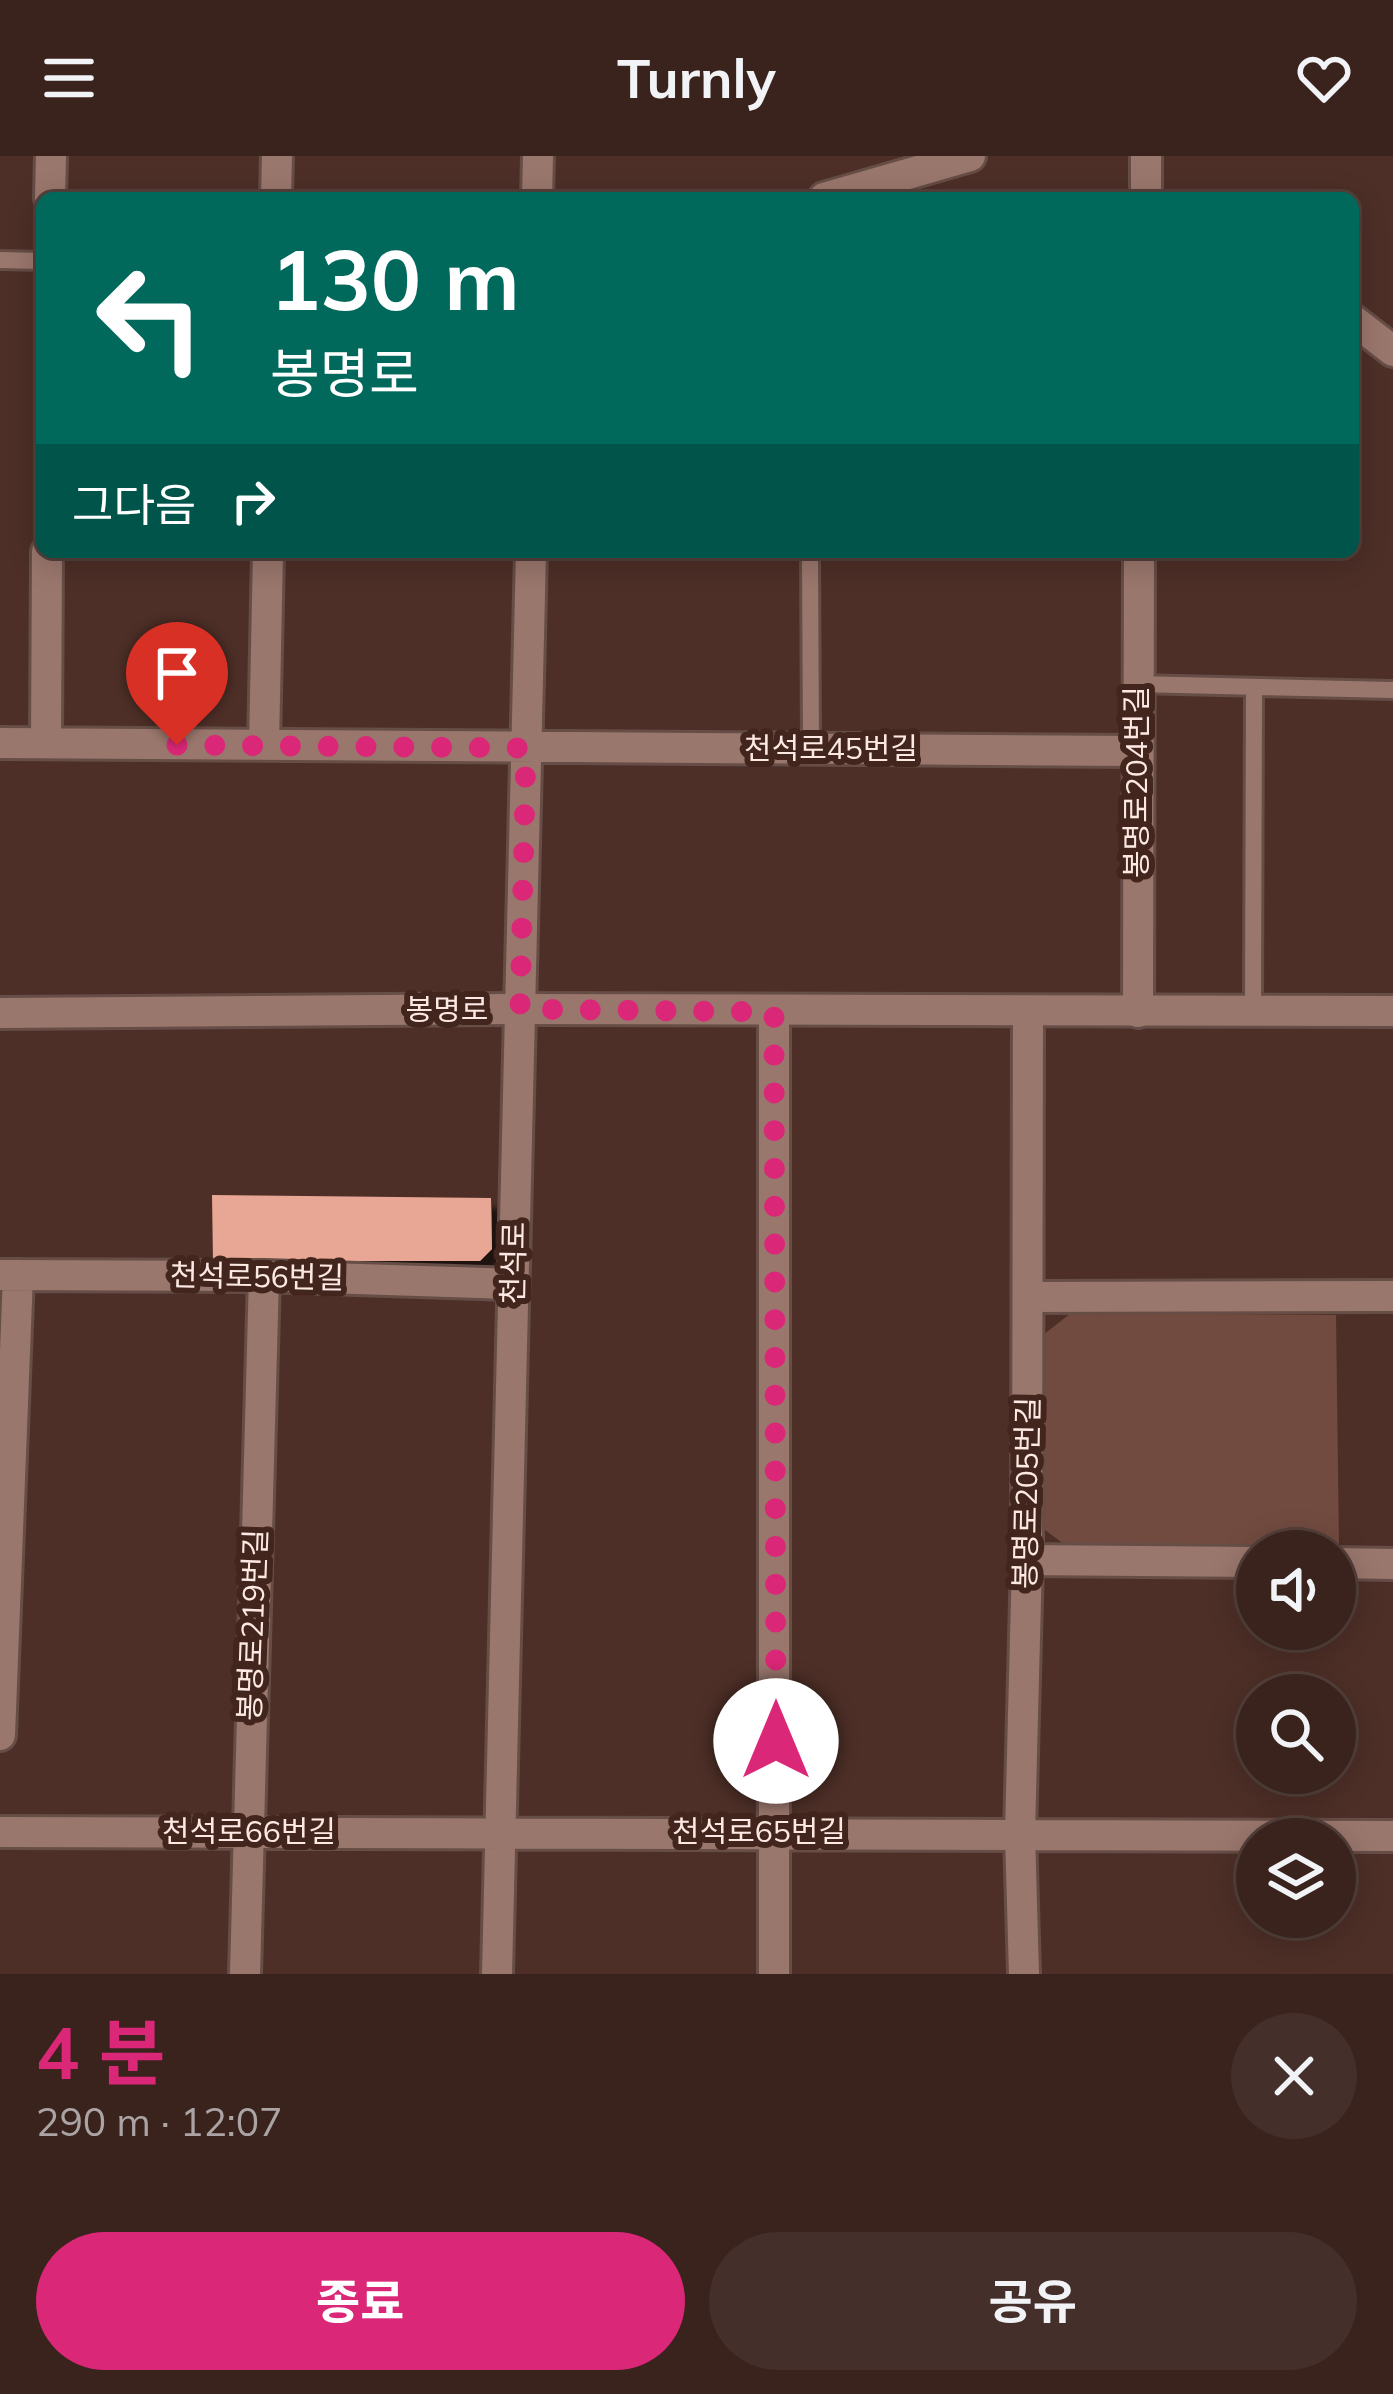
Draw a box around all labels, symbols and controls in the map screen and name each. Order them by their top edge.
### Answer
text: Turnly [617,44,776,112]
icon: menu [36,45,102,111]
icon: heart [1291,45,1357,111]
text: 130 m [270,226,520,331]
icon: left [72,240,228,396]
text: 봉명로 [270,339,419,407]
icon: right [220,468,286,534]
text: 그다음 [72,476,196,532]
pin [126,622,228,745]
icon: arrive [144,640,210,706]
street label: 봉명로204번길 [1117,686,1155,878]
street label: 천석로45번길 [744,729,918,767]
street label: 봉명로 [406,990,488,1028]
street label: 천석로 [493,1221,533,1305]
street label: 천석로56번길 [170,1255,344,1297]
street label: 봉명로205번길 [1005,1397,1047,1589]
street label: 봉명로219번길 [230,1528,274,1722]
map controls [1236,1530,1356,1938]
button: sound [1236,1530,1356,1650]
button: search [1236,1674,1356,1794]
position arrow [713,1678,839,1804]
street label: 천석로66번길 [162,1812,336,1850]
street label: 천석로65번길 [672,1812,846,1850]
button: layers [1236,1818,1356,1938]
text: 4 분 [36,2007,165,2097]
button: close [1231,2013,1357,2139]
text: 290 m · 12:07 [36,2097,282,2146]
button: 종료 [36,2232,685,2370]
button: 공유 [709,2232,1357,2370]

